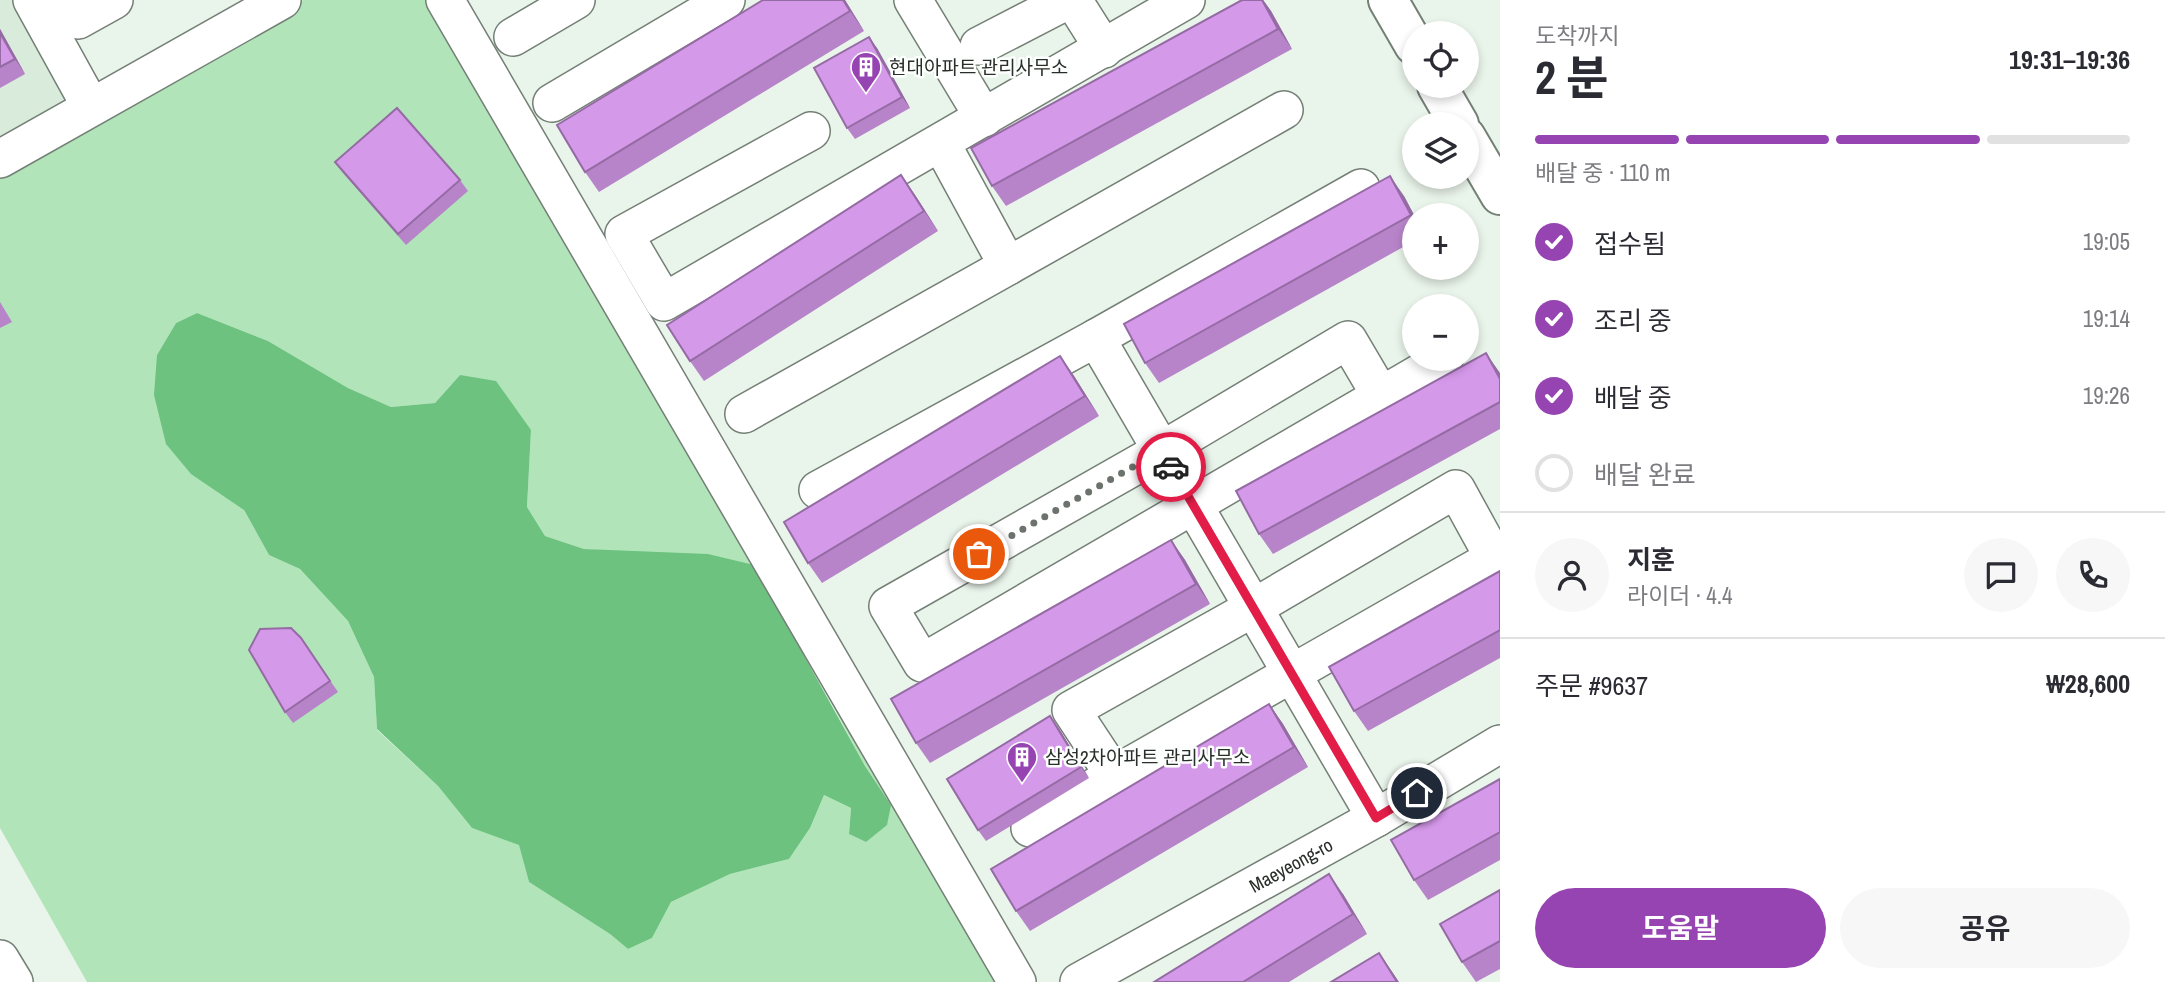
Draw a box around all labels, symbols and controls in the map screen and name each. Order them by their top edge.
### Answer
text: 도착까지 [1535,20,1620,51]
map controls [1402,21,1479,371]
button: locate [1402,21,1479,98]
text: 19:31–19:36 [2009,42,2130,77]
text: 2 분 [1535,46,1609,108]
building icon: 현대아파트 관리사무소 [849,50,883,94]
place label: 현대아파트 관리사무소 [889,54,1068,80]
button: layers [1402,112,1479,189]
text: 배달 중 · 110 m [1535,157,1671,188]
button: + [1402,203,1479,280]
icon: check [1535,223,1573,261]
text: 접수됨 [1594,226,1666,261]
text: 19:05 [2083,226,2130,257]
button: − [1402,294,1479,371]
icon: check [1535,300,1573,338]
text: 조리 중 [1594,303,1672,338]
text: 19:14 [2083,303,2130,334]
icon: check [1535,377,1573,415]
text: 배달 중 [1594,380,1672,415]
text: 19:26 [2083,380,2130,411]
courier [1136,432,1206,502]
icon: car [1152,448,1190,486]
text: 배달 완료 [1594,457,1696,492]
pin [949,524,1009,584]
icon: bag [960,535,998,573]
button: person [1535,538,1609,612]
button: chat [1964,538,2038,612]
button: phone [2056,538,2130,612]
text: 지훈 [1627,542,1675,577]
text: 라이더 · 4.4 [1627,580,1732,611]
text: ₩28,600 [2046,666,2130,701]
text: 주문 #9637 [1535,668,1648,703]
building icon: 삼성2차아파트 관리사무소 [1005,740,1039,784]
place label: 삼성2차아파트 관리사무소 [1045,744,1250,770]
pin [1387,763,1447,823]
icon: home [1398,774,1436,812]
street label: Maeyeong-ro [1244,831,1337,899]
button: 도움말 [1535,888,1826,968]
button: 공유 [1840,888,2130,968]

